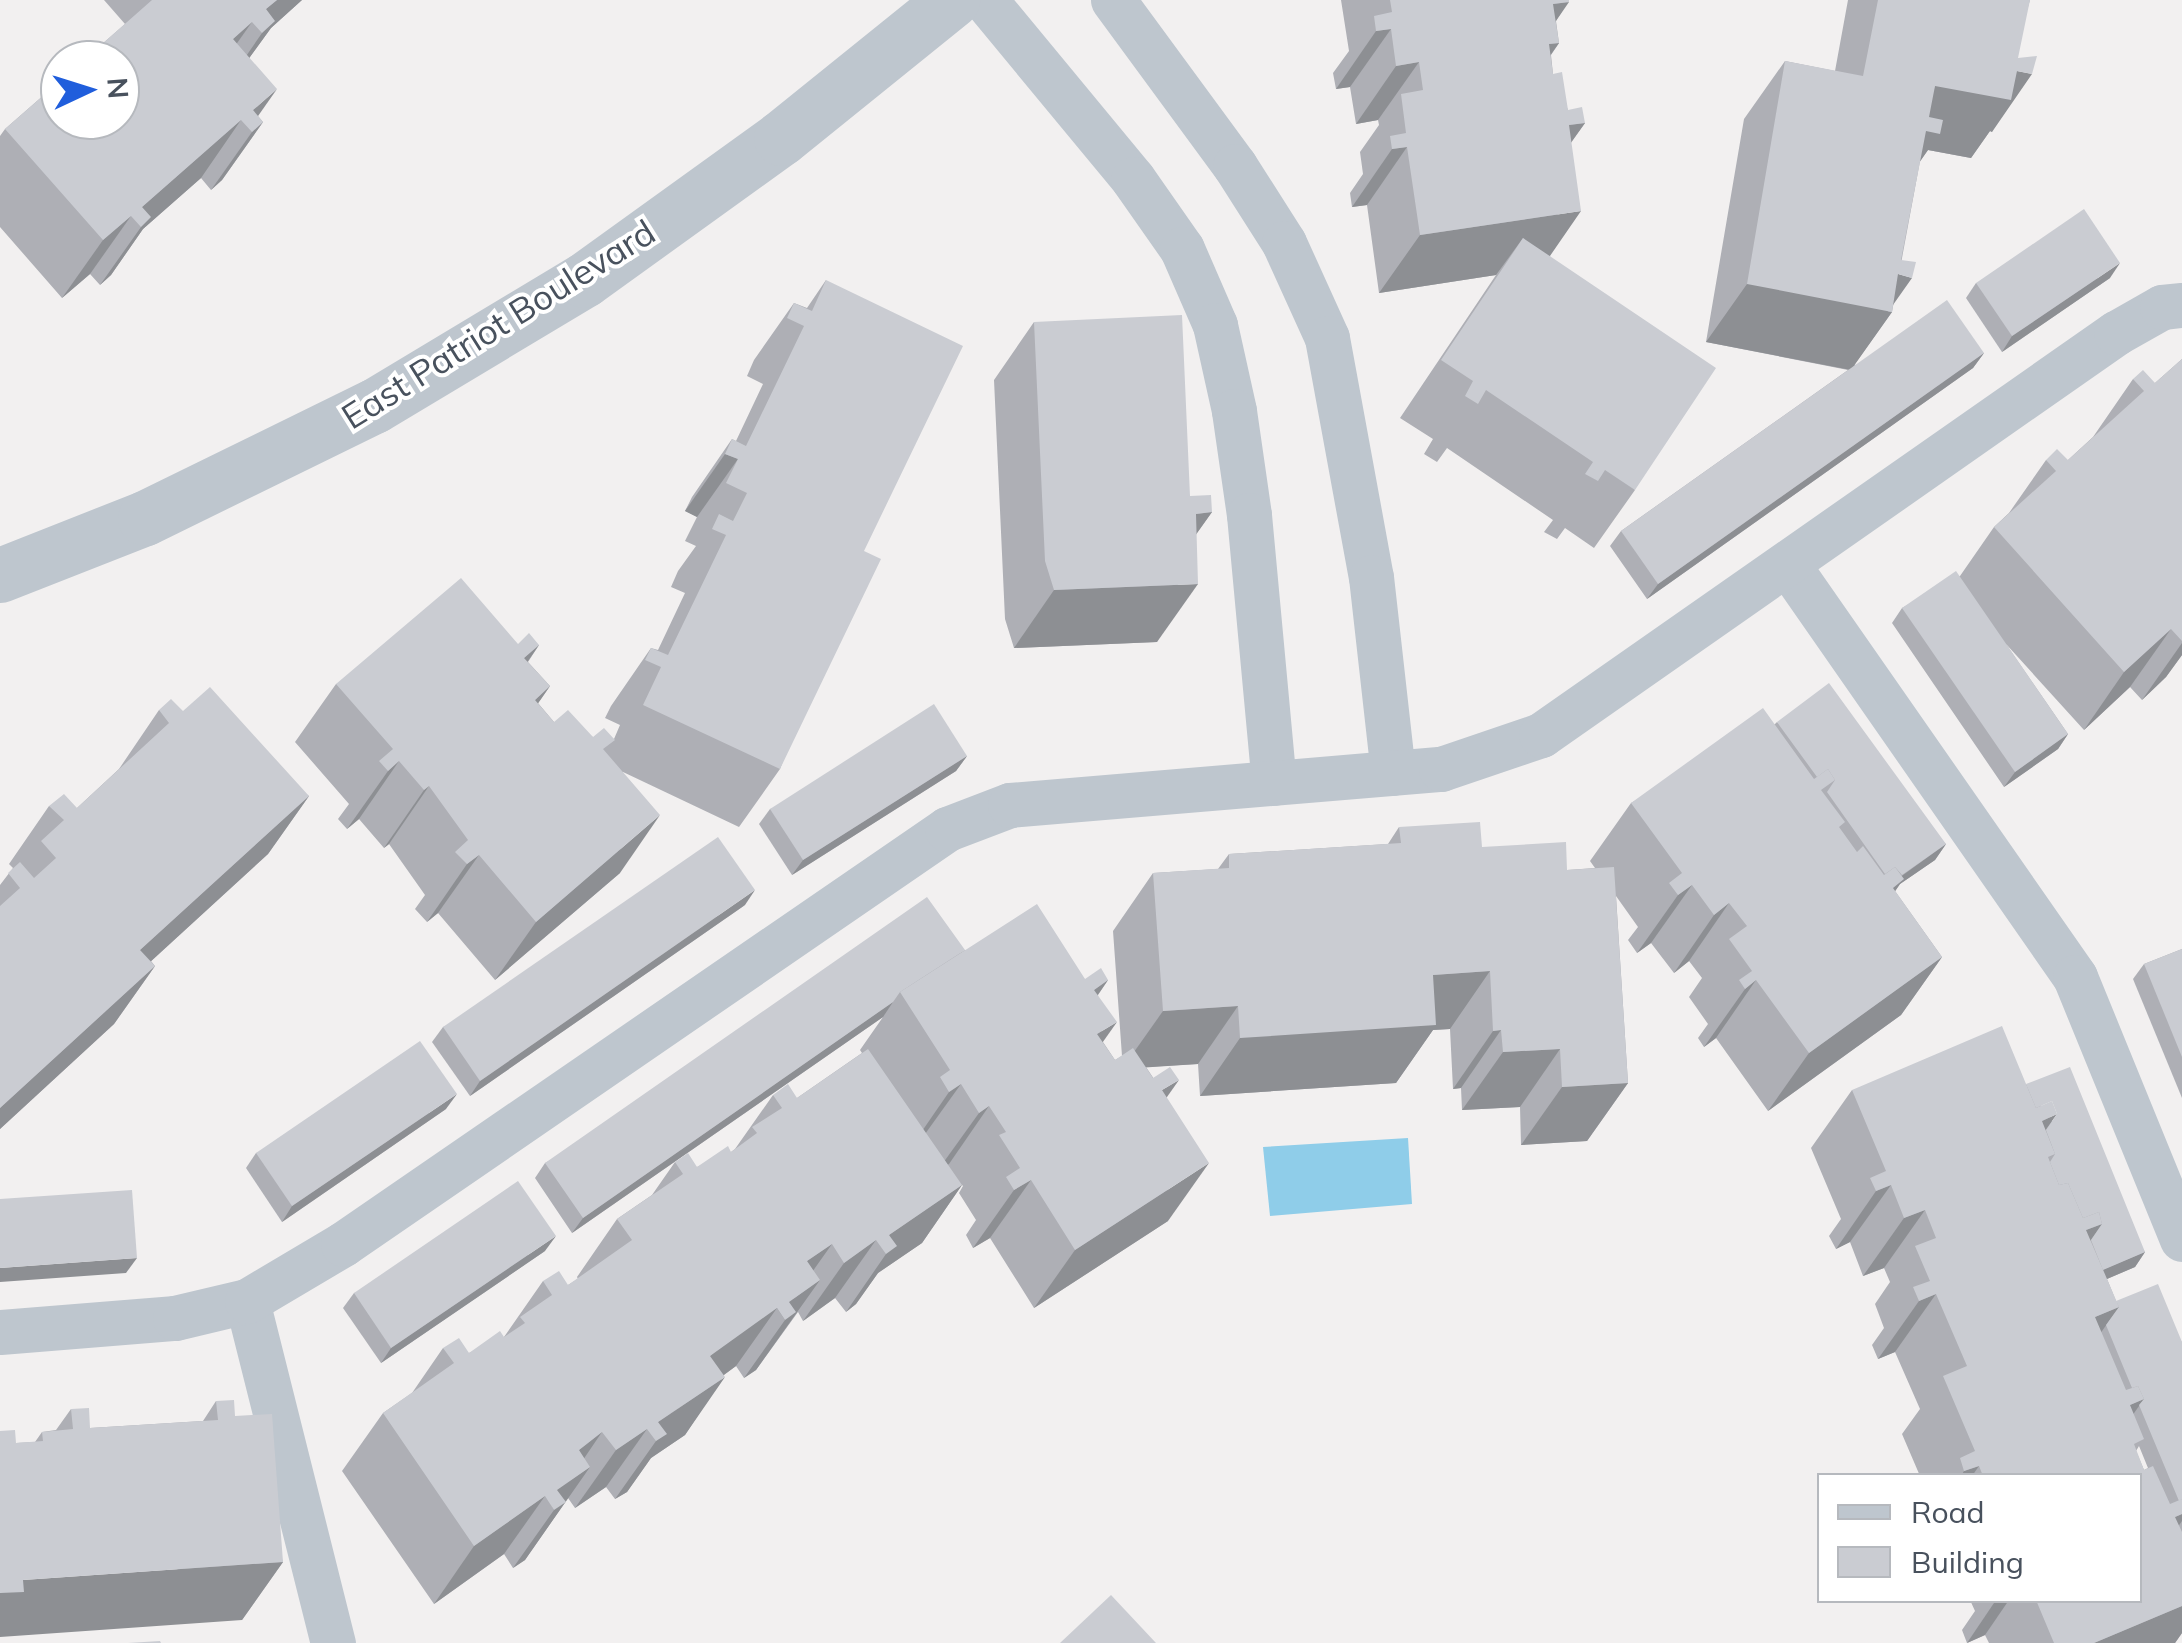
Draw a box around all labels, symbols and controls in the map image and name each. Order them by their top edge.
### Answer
north arrow [40,40,140,140]
text: N [100,76,137,100]
street label: East Patriot Boulevard [334,211,662,437]
legend [1817,1473,2142,1603]
text: Road [1911,1493,1985,1531]
text: Building [1911,1543,2024,1581]

